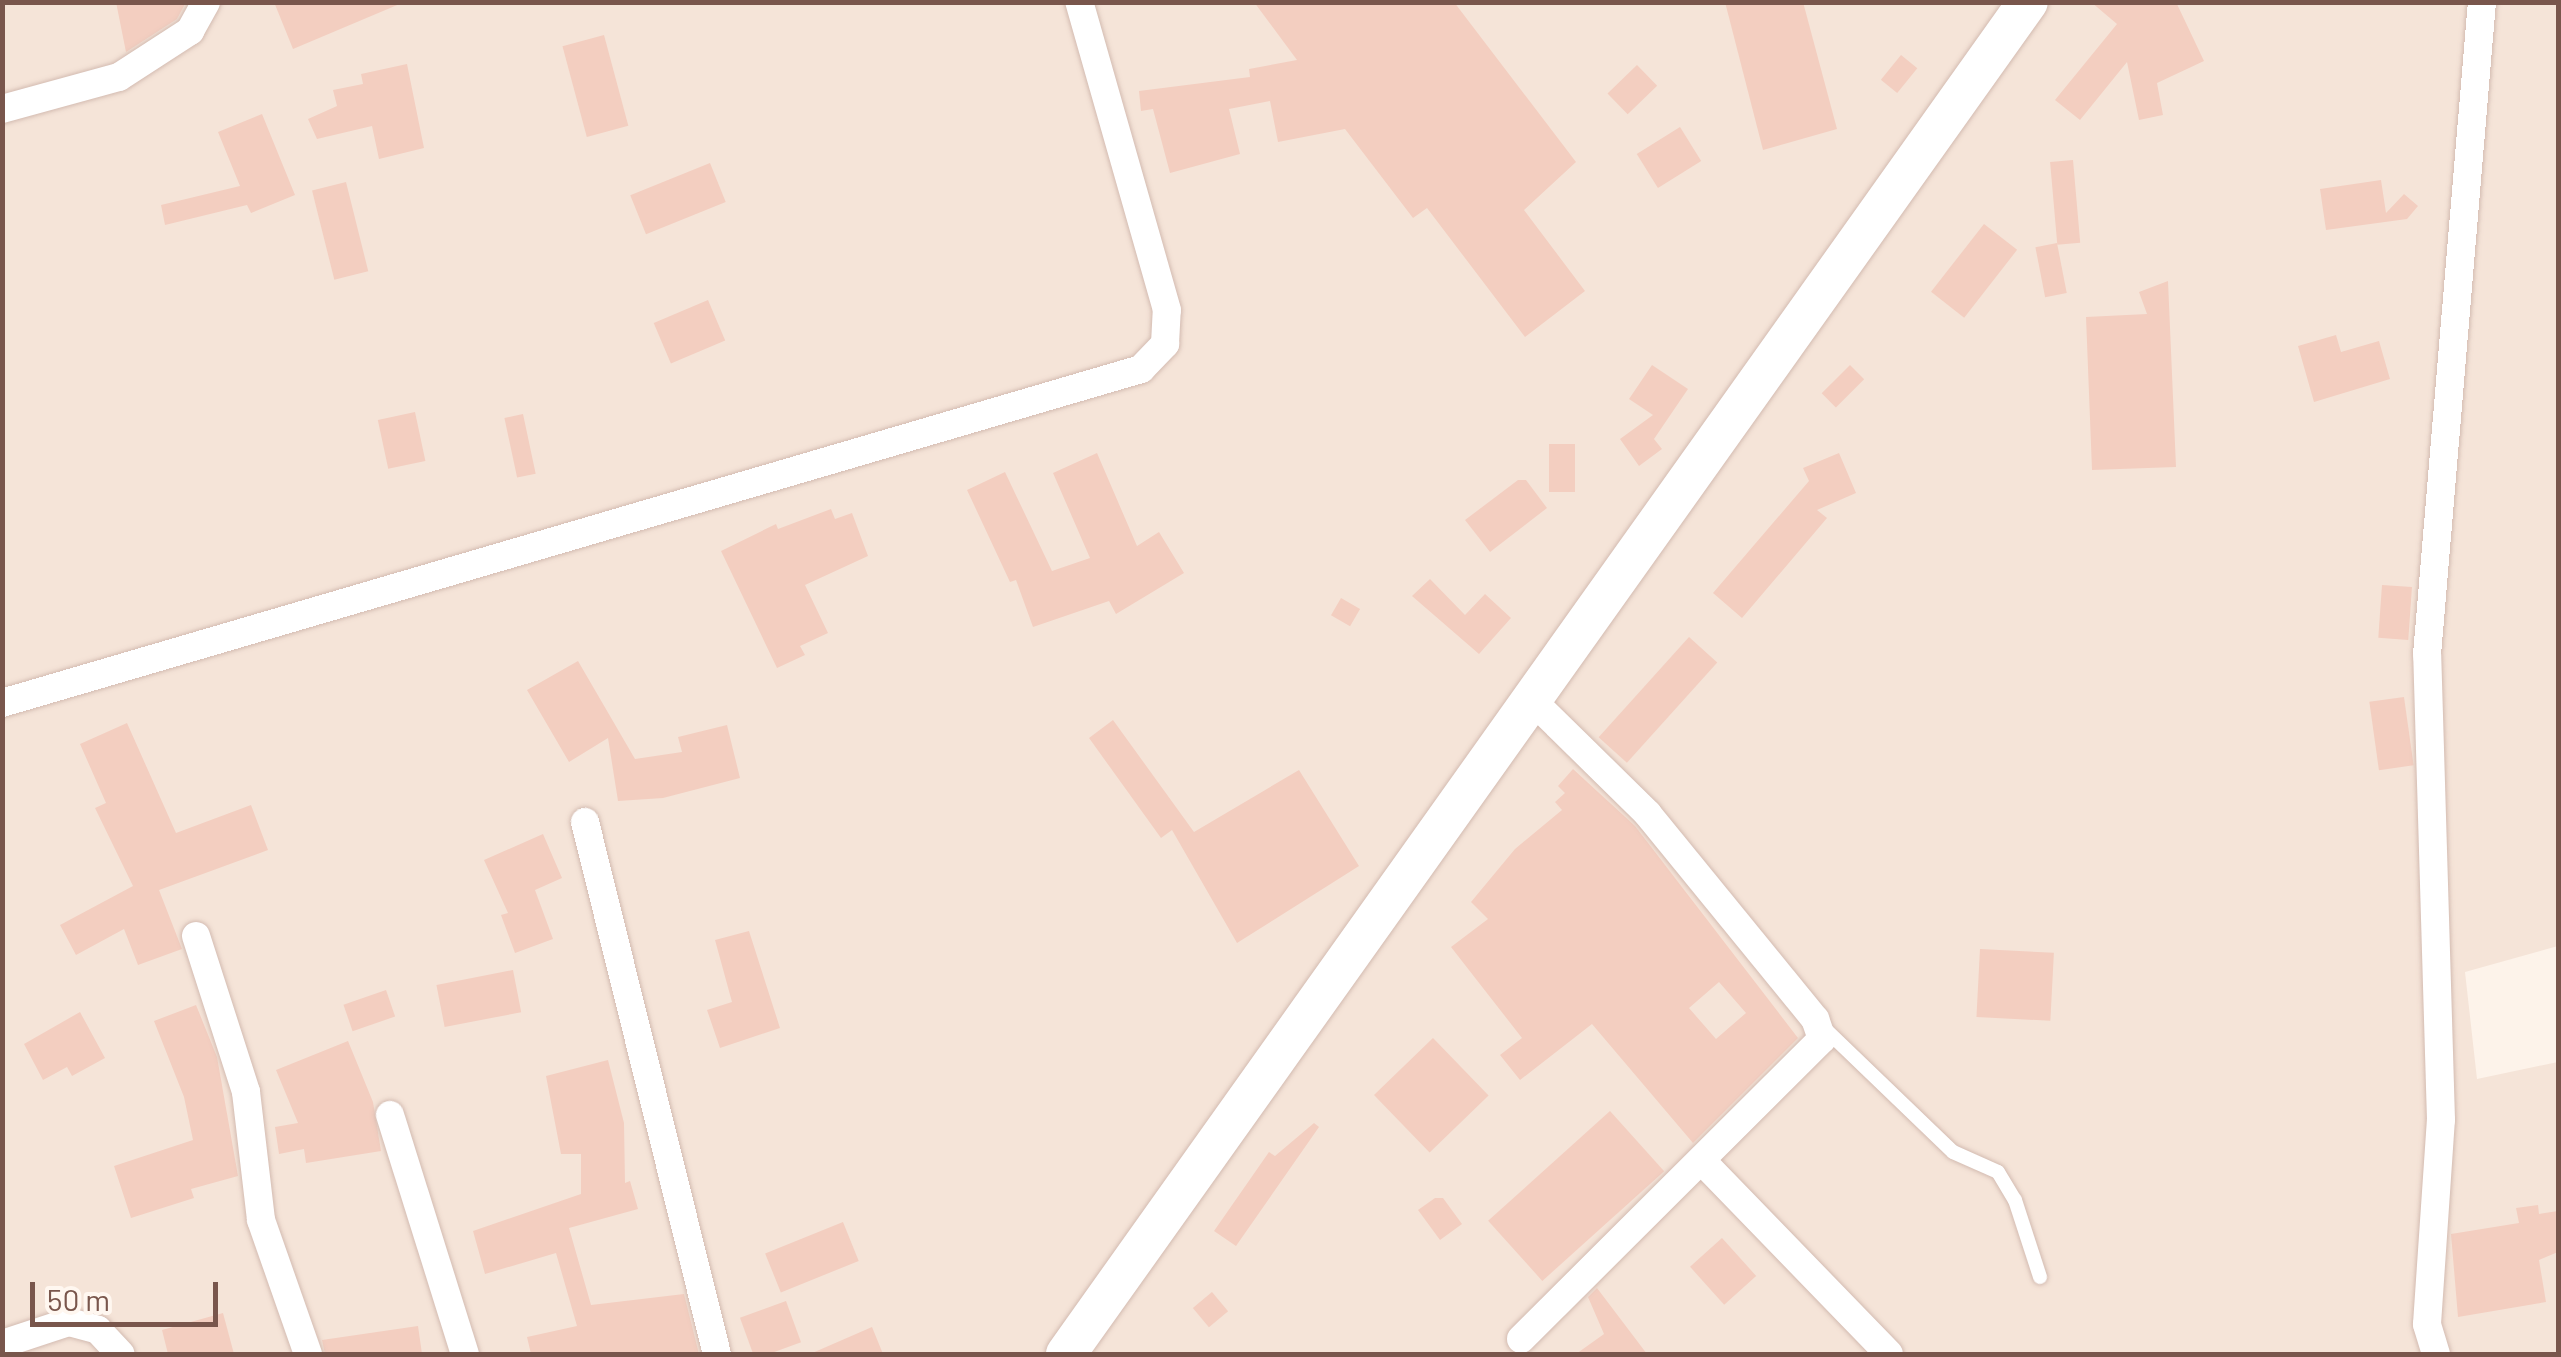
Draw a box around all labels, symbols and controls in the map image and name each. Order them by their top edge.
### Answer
scale bar [35,1262,222,1324]
text: 50 m [47,1281,110,1317]

